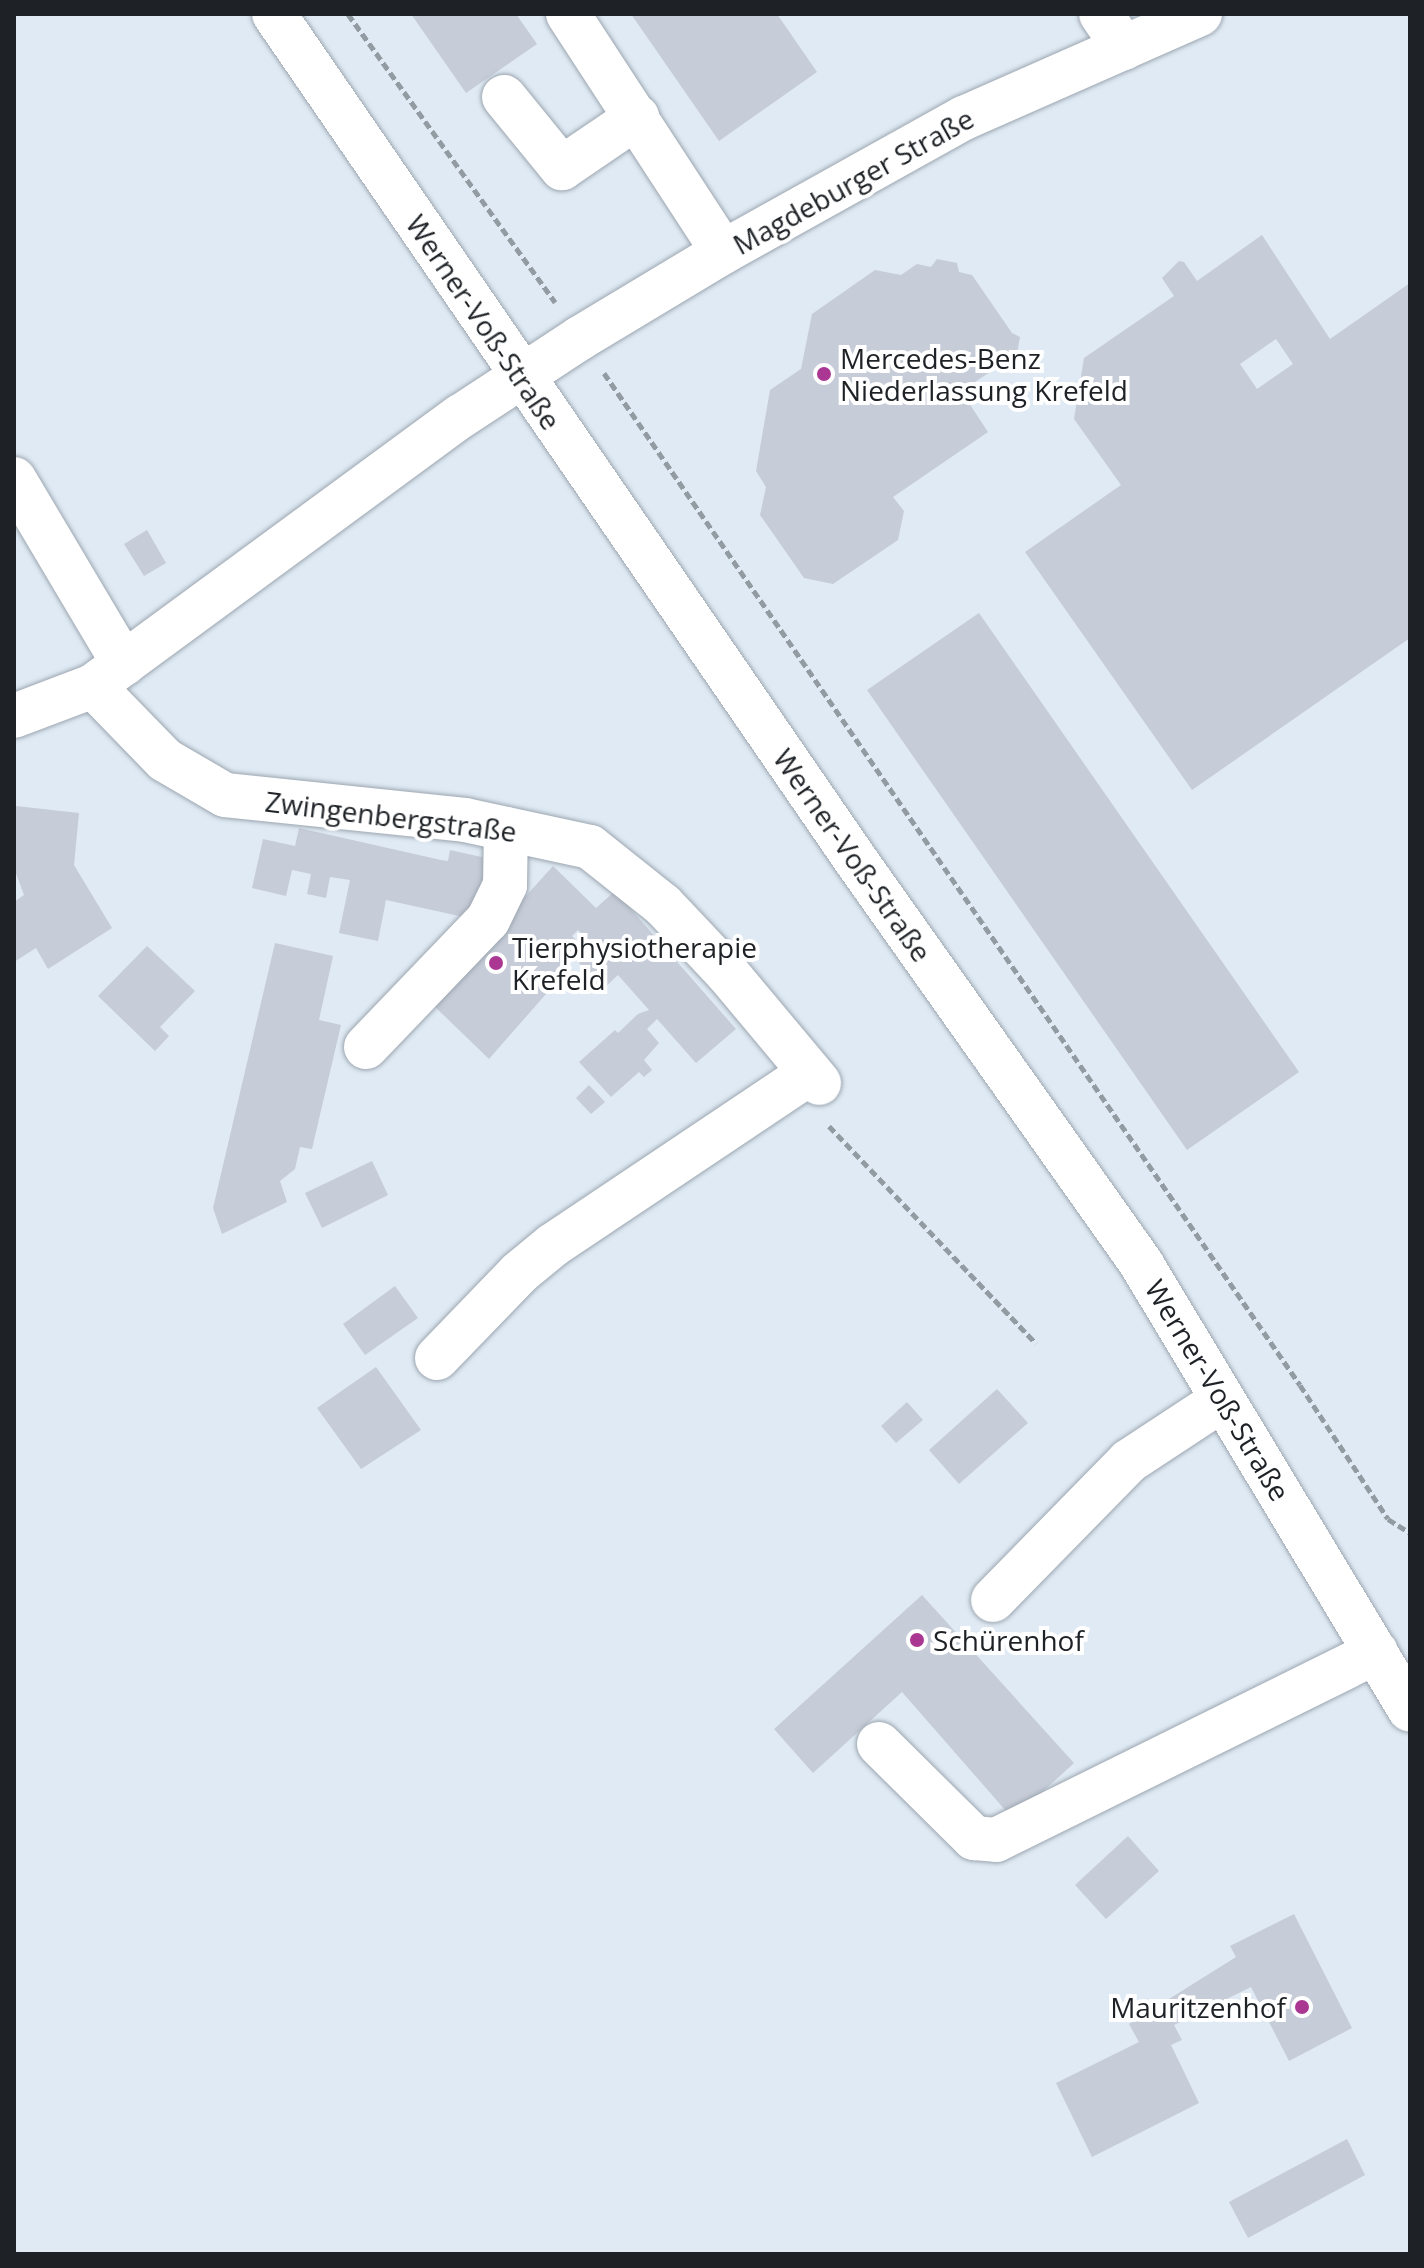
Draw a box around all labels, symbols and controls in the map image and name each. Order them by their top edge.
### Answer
street label: Magdeburger Straße [727,101,979,261]
street label: Werner-Voß-Straße [400,208,568,436]
place label: Mercedes-Benz Niederlassung Krefeld [840,341,1128,407]
marker: Mercedes-Benz Niederlassung Krefeld [815,365,833,383]
street label: Werner-Voß-Straße [767,742,939,968]
street label: Zwingenbergstraße [263,784,519,848]
place label: Tierphysiotherapie Krefeld [512,930,757,996]
marker: Tierphysiotherapie Krefeld [487,954,505,972]
street label: Werner-Voß-Straße [1139,1273,1297,1507]
place label: Schürenhof [933,1623,1084,1657]
marker: Schürenhof [908,1631,926,1649]
place label: Mauritzenhof [1110,1990,1286,2024]
marker: Mauritzenhof [1293,1998,1311,2016]

